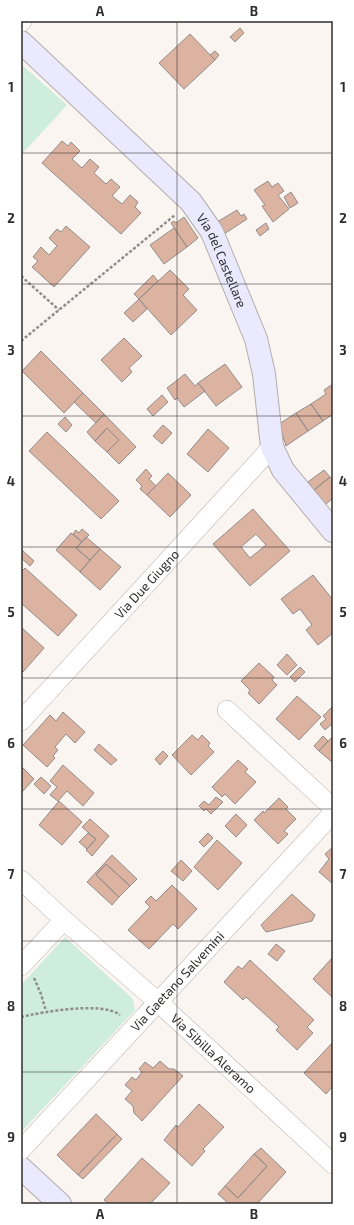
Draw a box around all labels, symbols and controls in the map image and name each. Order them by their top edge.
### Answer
text: A [96,3,105,19]
text: B [250,3,258,19]
text: 1 [8,79,14,95]
text: 1 [340,79,346,95]
text: 2 [7,210,15,226]
street label: Via del Castellare [193,210,250,310]
text: 2 [339,210,347,226]
text: 3 [7,342,15,358]
text: 3 [339,342,347,358]
text: 4 [7,473,15,489]
text: 4 [339,473,347,489]
street label: Via Due Giugno [111,546,182,622]
text: 5 [7,604,15,620]
text: 5 [339,604,347,620]
text: 6 [7,735,15,751]
text: 6 [339,735,347,751]
text: 7 [8,866,15,882]
text: 7 [340,866,347,882]
street label: Via Gaetano Salvemini [127,928,228,1035]
text: 8 [7,998,15,1014]
text: 8 [339,998,347,1014]
street label: Via Sibilla Aleramo [168,1010,259,1097]
text: 9 [7,1129,15,1145]
text: 9 [339,1129,347,1145]
text: A [96,1206,105,1222]
text: B [250,1206,258,1222]

